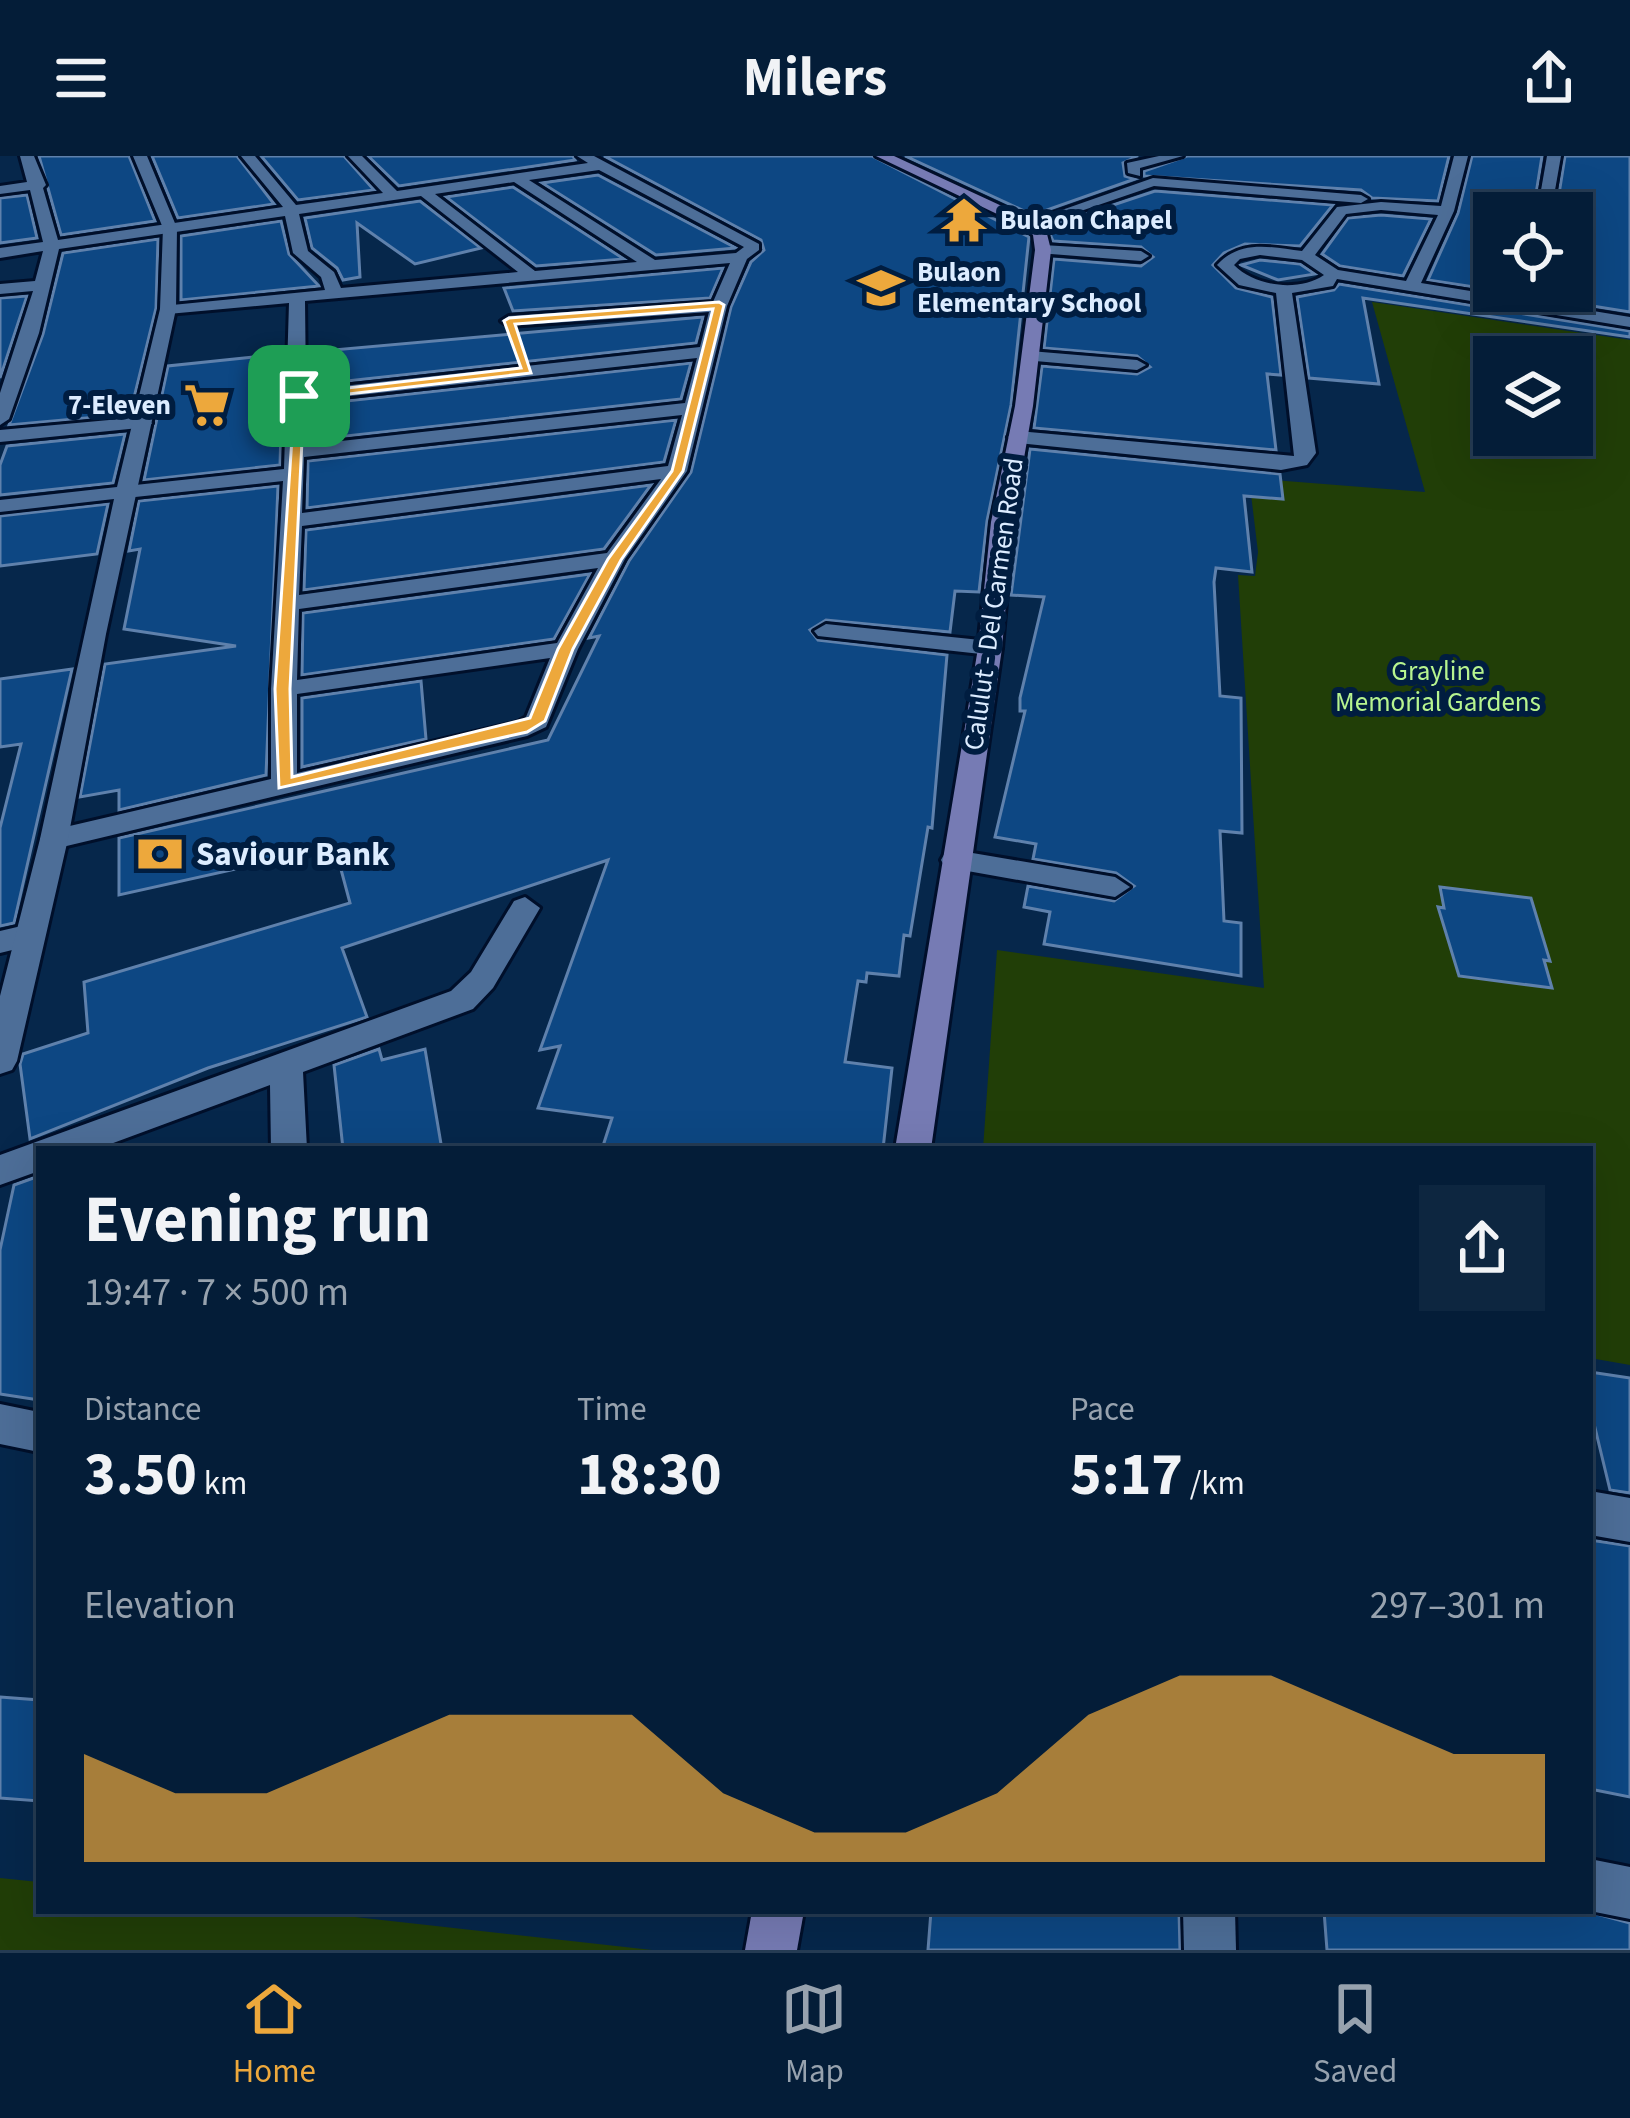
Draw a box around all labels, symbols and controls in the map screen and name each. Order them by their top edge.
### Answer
text: Milers [743,40,887,117]
icon: menu [48,45,114,111]
icon: share [1516,45,1582,111]
map controls [1473,192,1593,456]
button: locate [1473,192,1593,312]
temple icon: Bulaon Chapel [939,195,989,245]
place label: Bulaon Chapel [1000,201,1172,240]
place label: Bulaon Elementary School [917,253,1142,323]
school or university icon: Bulaon Elementary School [856,263,906,313]
button: layers [1473,336,1593,456]
pin [248,345,350,447]
icon: arrive [266,363,332,429]
supermarket icon: 7-Eleven [182,380,232,430]
place label: 7-Eleven [68,386,171,425]
street label: Calulut - Del Carmen Road [954,455,1034,753]
park label: Grayline Memorial Gardens [1335,652,1541,722]
bank icon: Saviour Bank [135,829,185,879]
place label: Saviour Bank [196,831,389,878]
text: Evening run [84,1173,431,1267]
button: share [1419,1185,1545,1311]
text: 19:47 · 7 × 500 m [84,1265,349,1321]
text: Distance [84,1386,201,1433]
text: Time [577,1386,647,1433]
text: Pace [1070,1386,1135,1433]
text: 3.50 [84,1433,197,1518]
text: 18:30 [577,1433,722,1518]
text: 5:17 [1070,1433,1183,1518]
text: km [197,1460,247,1507]
text: /km [1183,1460,1245,1507]
text: Elevation [84,1578,236,1634]
text: 297–301 m [1370,1578,1545,1634]
tab: Home [233,1976,316,2095]
tab: Map [781,1976,847,2095]
tab: Saved [1313,1976,1397,2095]

